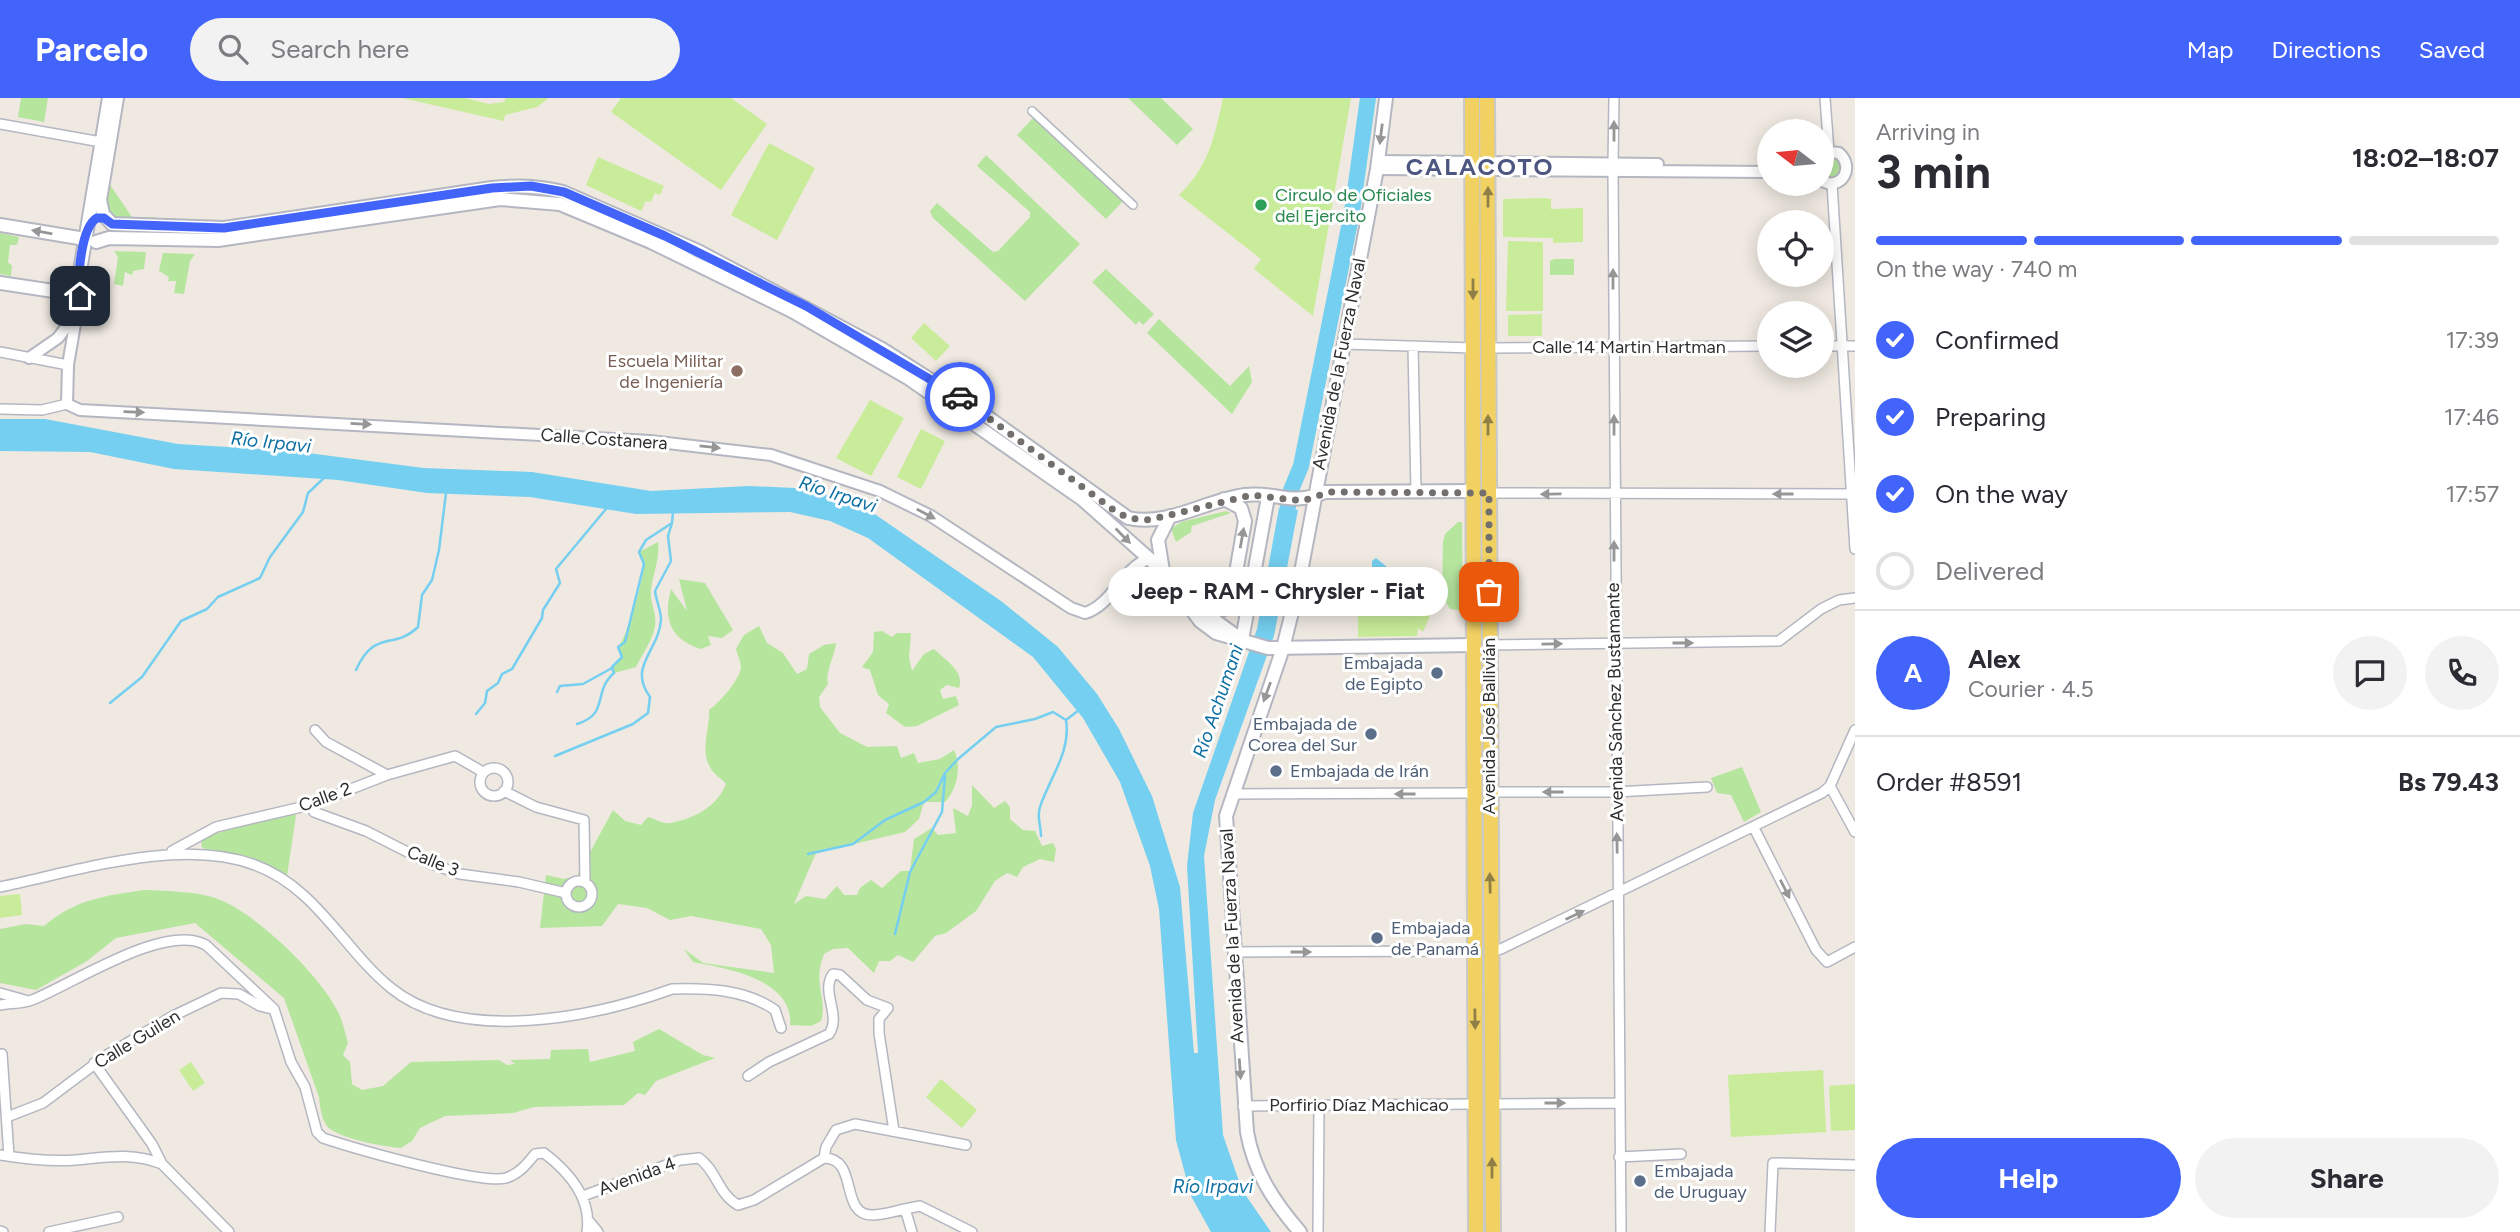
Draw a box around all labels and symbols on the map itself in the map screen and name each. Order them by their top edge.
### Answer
north arrow [1757,119,1834,196]
one-way arrow [1608,120,1620,142]
one-way arrow [1376,123,1387,145]
district label: CALACOTO [1406,152,1554,181]
place label: Circulo de Oficiales del Ejercito [1275,184,1432,227]
one-way arrow [1482,186,1494,208]
marker: Circulo de Oficiales del Ejercito [1253,197,1269,213]
one-way arrow [31,226,53,237]
street label: Avenida de la Fuerza Naval [1308,256,1370,472]
pin [50,266,110,326]
one-way arrow [1607,267,1619,289]
one-way arrow [1467,278,1479,300]
street label: Calle 14 Martin Hartman [1532,336,1726,358]
place label: Escuela Militar de Ingeniería [607,350,723,393]
courier [925,362,995,432]
marker: Escuela Militar de Ingeniería [729,363,745,379]
one-way arrow [123,406,145,417]
one-way arrow [1483,413,1494,435]
one-way arrow [1608,414,1620,436]
one-way arrow [350,419,372,430]
street label: Calle Costanera [540,424,668,454]
water label: Río Irpavi [230,426,313,458]
one-way arrow [700,441,722,452]
water label: Río Irpavi [796,471,880,518]
one-way arrow [1540,488,1562,500]
one-way arrow [1772,488,1794,500]
one-way arrow [916,508,936,520]
one-way arrow [1114,527,1131,544]
one-way arrow [1237,527,1248,549]
one-way arrow [1608,540,1620,562]
pin [1459,562,1519,622]
callout: Jeep - RAM - Chrysler - Fiat [1108,568,1447,616]
street label: Avenida Sánchez Bustamante [1602,582,1628,822]
one-way arrow [1672,637,1694,649]
street label: Avenida José Ballivián [1478,638,1500,814]
one-way arrow [1541,638,1563,650]
water label: Río Achumani [1188,641,1248,761]
place label: Embajada de Egipto [1344,652,1423,695]
marker: Embajada de Egipto [1429,665,1445,681]
one-way arrow [1261,682,1272,703]
place label: Embajada de Corea del Sur [1248,713,1357,756]
marker: Embajada de Corea del Sur [1363,726,1379,742]
place label: Embajada de Irán [1290,760,1429,782]
marker: Embajada de Irán [1268,763,1284,779]
street label: Calle 2 [296,777,354,817]
one-way arrow [1542,786,1564,798]
one-way arrow [1394,788,1416,800]
street label: Avenida de la Fuerza Naval [1215,828,1249,1044]
one-way arrow [1611,832,1623,854]
street label: Calle 3 [404,841,462,881]
one-way arrow [1484,872,1495,894]
one-way arrow [1778,879,1790,899]
one-way arrow [1565,909,1586,920]
place label: Embajada de Panamá [1391,917,1479,960]
marker: Embajada de Panamá [1369,930,1385,946]
one-way arrow [1291,946,1313,958]
street label: Calle Guilen [90,1005,184,1073]
one-way arrow [1469,1009,1481,1031]
one-way arrow [1235,1059,1246,1081]
street label: Porfirio Díaz Machicao [1269,1094,1449,1116]
one-way arrow [1544,1097,1566,1109]
street label: Avenida 4 [595,1152,679,1200]
one-way arrow [1486,1157,1498,1179]
place label: Embajada de Uruguay [1654,1160,1747,1203]
marker: Embajada de Uruguay [1632,1173,1648,1189]
water label: Río Irpavi [1173,1175,1254,1198]

